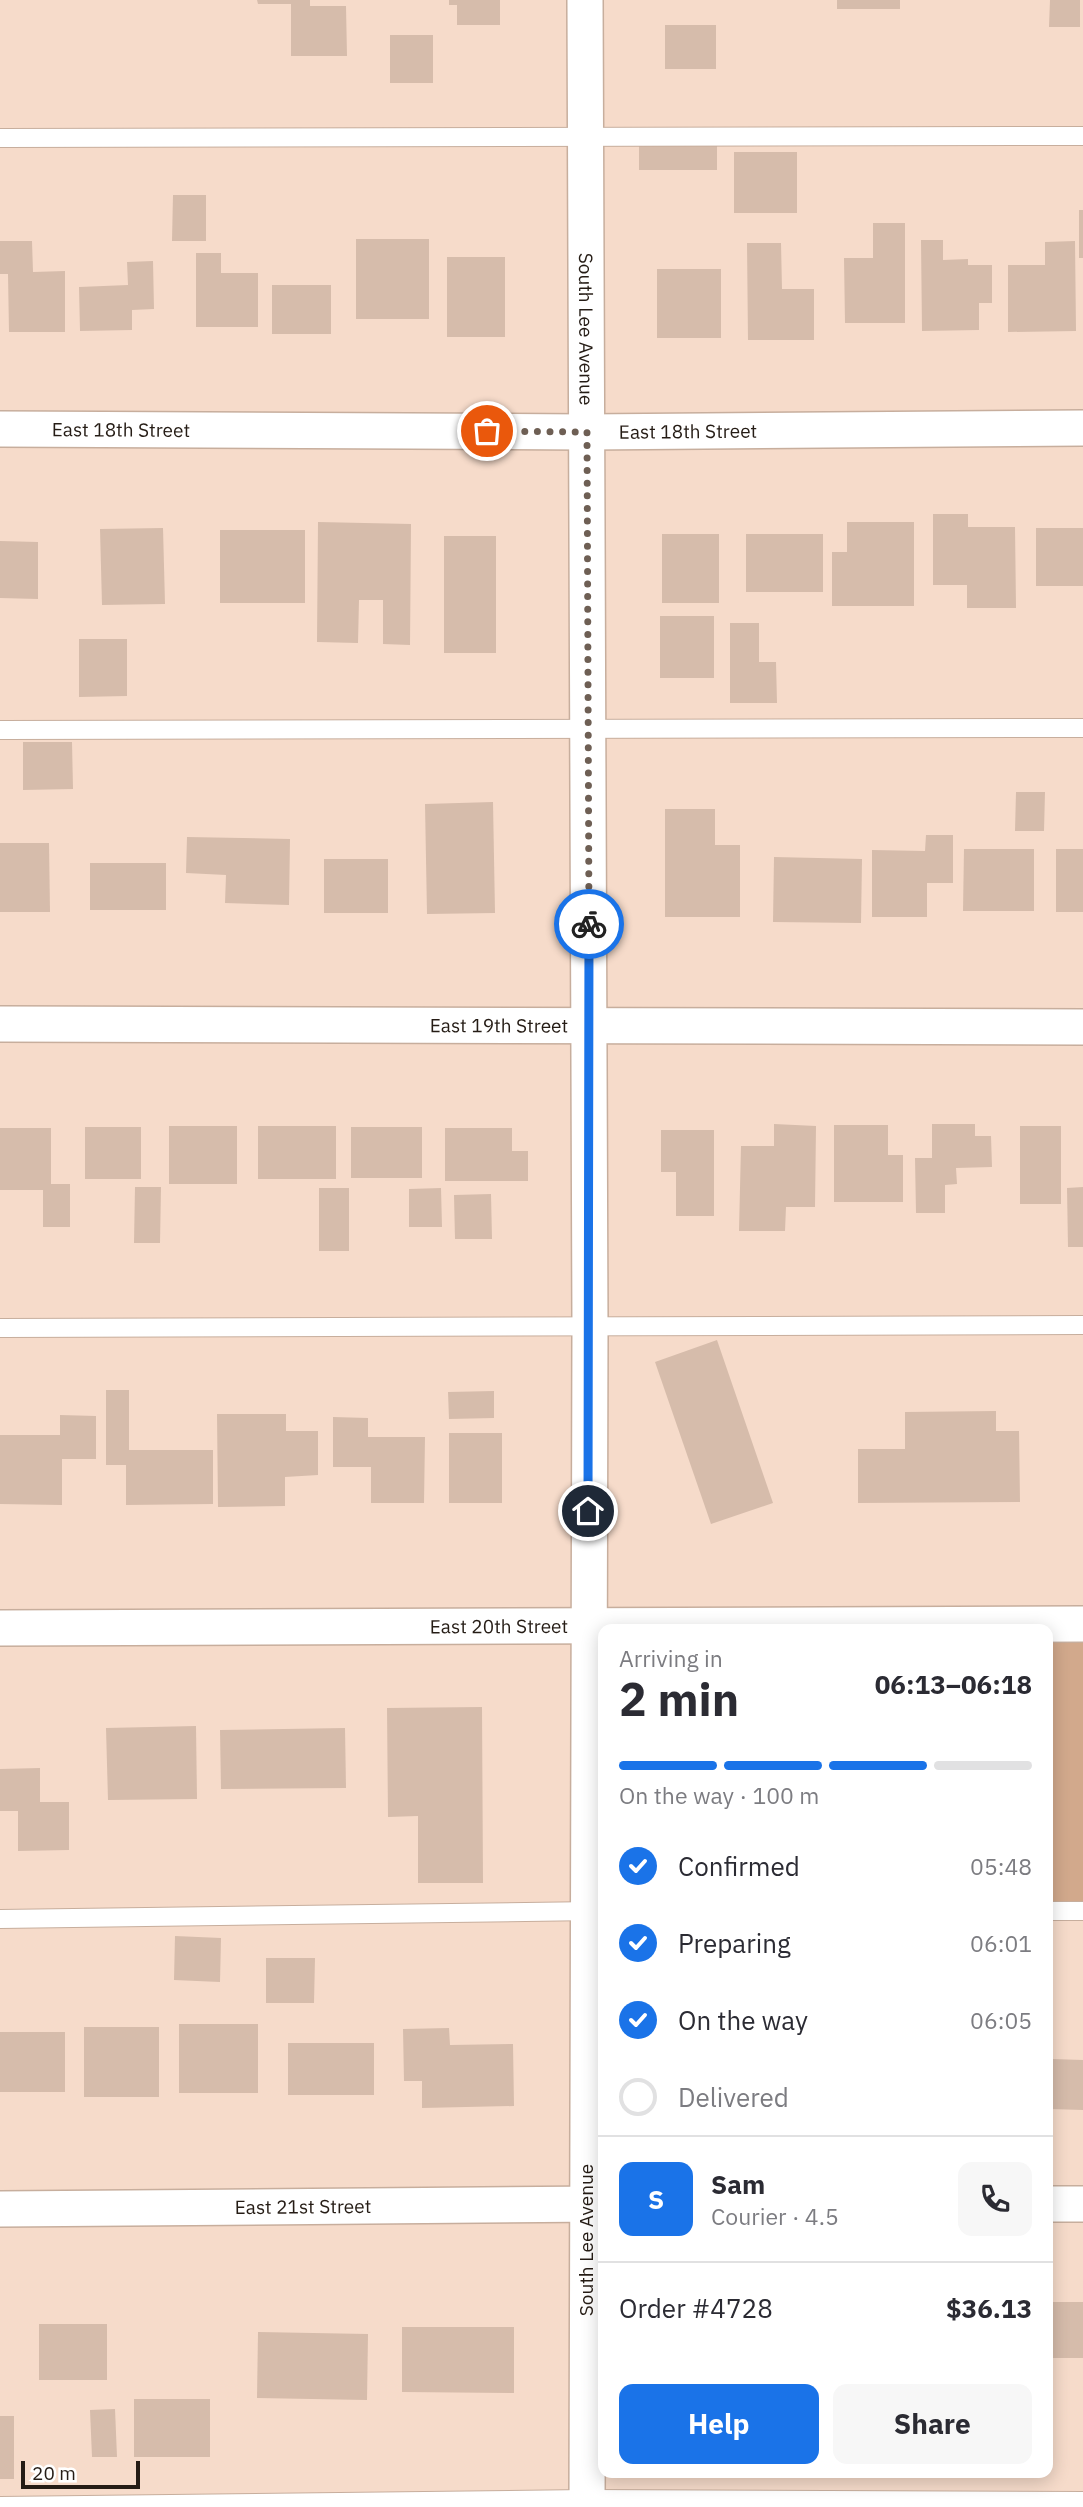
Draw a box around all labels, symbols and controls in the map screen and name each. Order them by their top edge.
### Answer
street label: South Lee Avenue [574,253,599,405]
pin [457,401,517,461]
icon: bag [468,412,506,450]
street label: East 18th Street [52,417,190,442]
street label: East 18th Street [619,419,757,444]
courier [554,889,624,959]
icon: bike [570,905,608,943]
street label: East 19th Street [430,1013,568,1038]
pin [558,1481,618,1541]
icon: home [569,1492,607,1530]
street label: East 20th Street [430,1614,568,1638]
text: Arriving in [619,1643,723,1673]
text: 06:13–06:18 [875,1667,1032,1701]
text: 2 min [619,1669,739,1729]
text: On the way · 100 m [619,1780,819,1810]
icon: check [619,1847,657,1885]
text: Confirmed [678,1849,800,1883]
text: 05:48 [970,1851,1032,1881]
icon: check [619,1924,657,1962]
text: Preparing [678,1926,791,1960]
text: 06:01 [970,1928,1032,1958]
icon: check [619,2001,657,2039]
text: On the way [678,2003,808,2037]
text: 06:05 [970,2005,1032,2035]
text: Delivered [678,2080,789,2114]
button: phone [958,2162,1032,2236]
street label: South Lee Avenue [574,2164,598,2316]
text: Sam [711,2167,765,2201]
text: S [648,2182,664,2216]
street label: East 21st Street [235,2194,371,2219]
text: Courier · 4.5 [711,2201,839,2231]
text: Order #4728 [619,2291,773,2325]
text: $36.13 [946,2291,1032,2325]
button: Help [619,2384,819,2464]
button: Share [833,2384,1032,2464]
scale bar [21,2458,140,2490]
text: 20 m [32,2461,76,2485]

